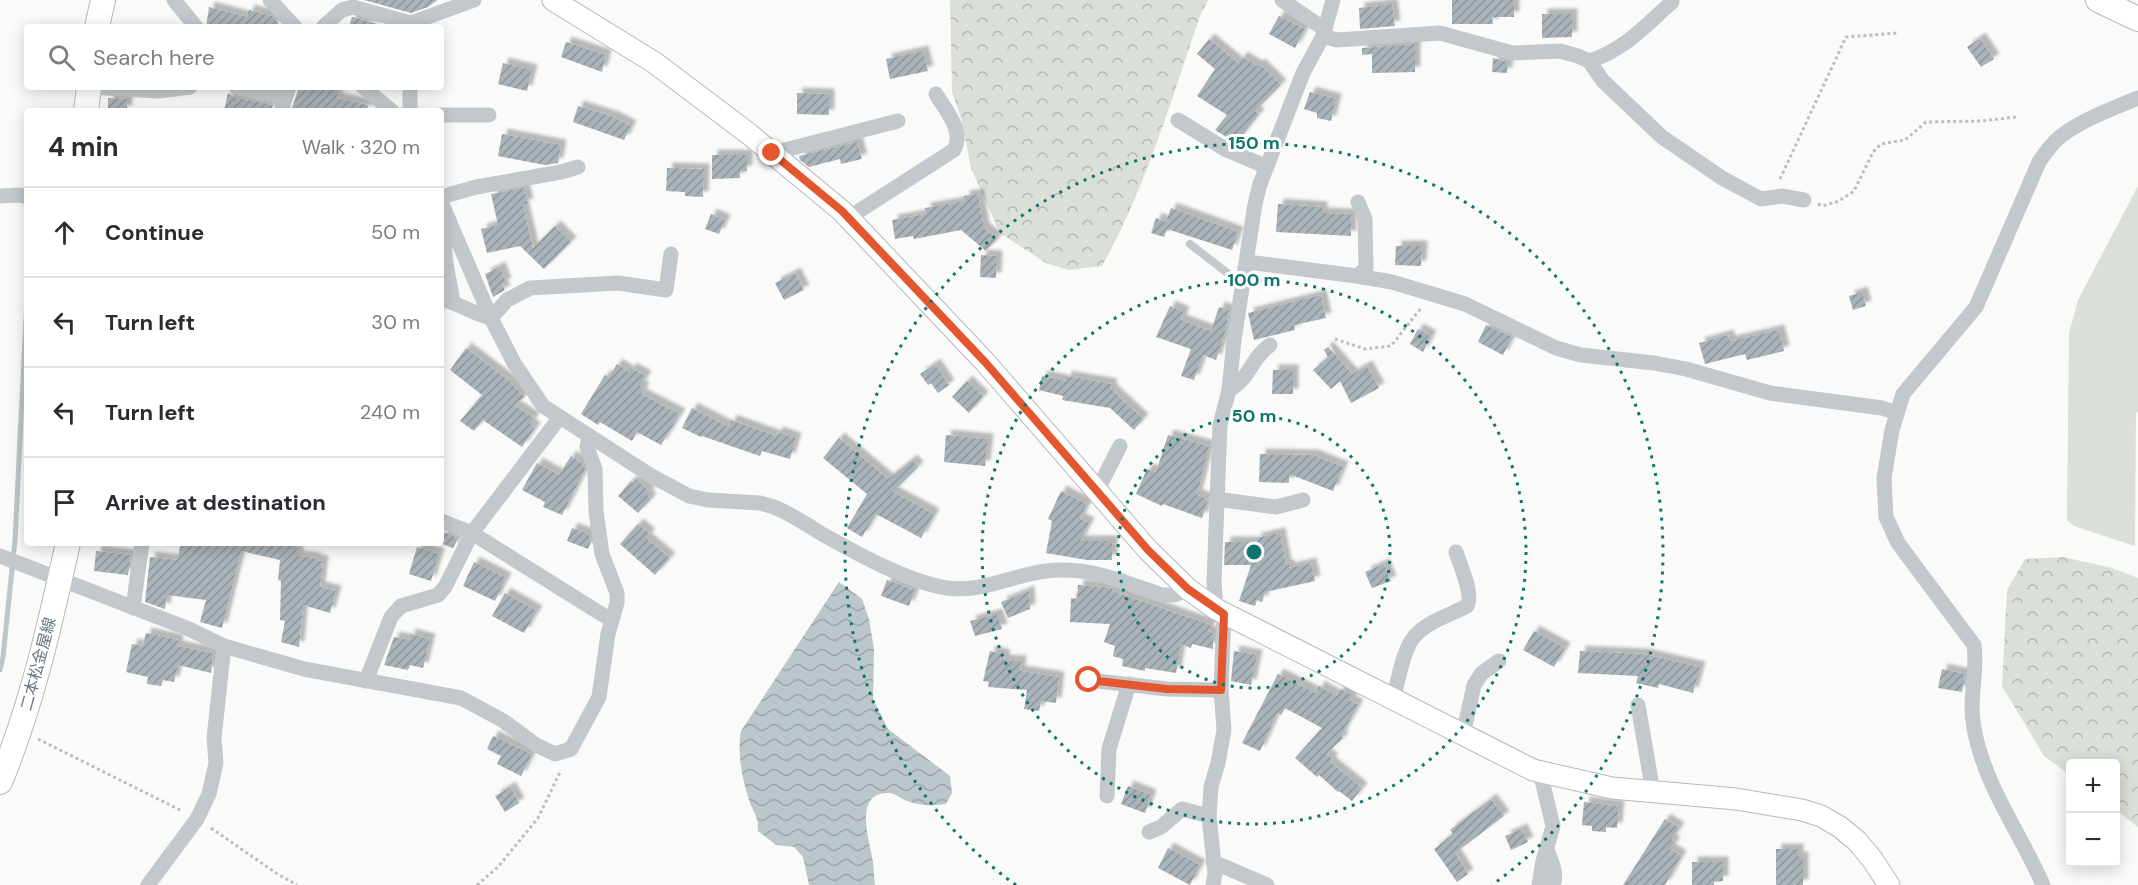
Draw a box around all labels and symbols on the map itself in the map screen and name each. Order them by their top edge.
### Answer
text: 150 m [1228,131,1280,155]
route end [758,139,784,165]
text: 100 m [1227,268,1281,292]
text: 50 m [1231,404,1277,428]
centre of rings [1244,542,1264,562]
street label: 二本松金屋線 [15,615,61,713]
route start [1075,666,1101,692]

